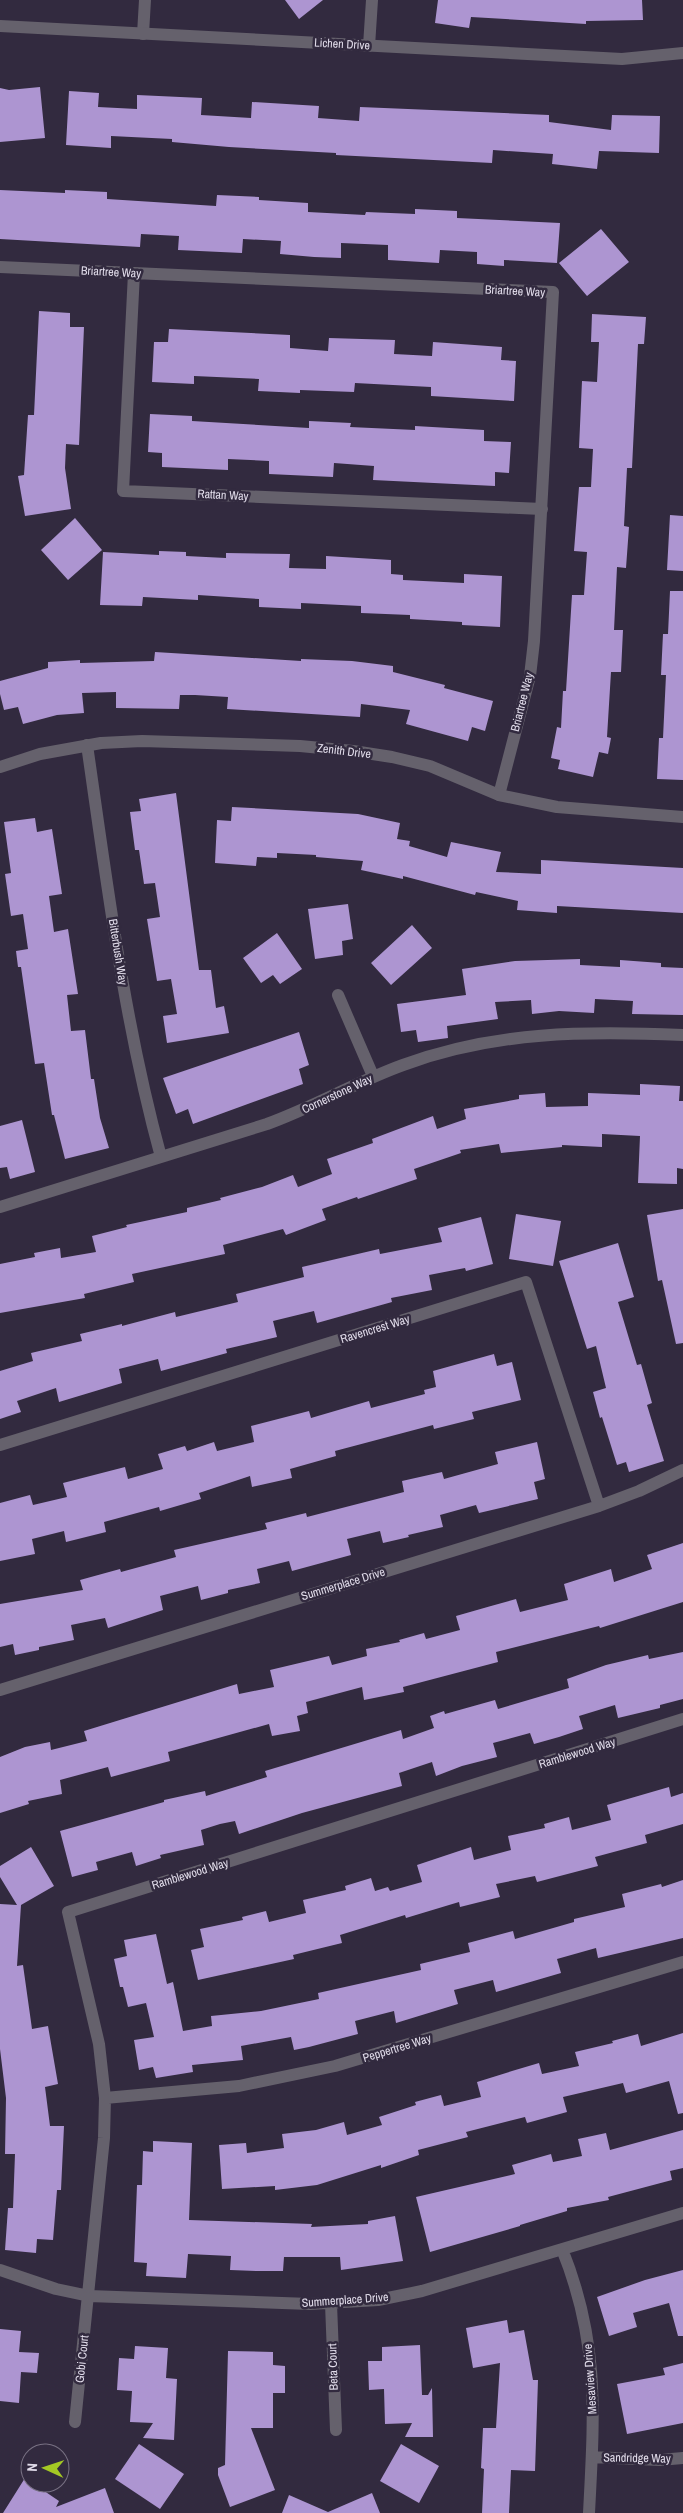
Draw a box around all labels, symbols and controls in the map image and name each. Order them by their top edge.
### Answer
street label: Lichen Drive [314,35,370,53]
street label: Briartree Way [80,262,142,282]
street label: Briartree Way [484,281,546,301]
street label: Rattan Way [197,486,249,504]
street label: Briartree Way [507,671,537,733]
street label: Zenith Drive [316,740,372,762]
street label: Bitterbush Way [105,918,131,986]
street label: Cornerstone Way [299,1071,375,1117]
street label: Ravencrest Way [338,1311,412,1347]
street label: Summerplace Drive [299,1564,387,1604]
street label: Ramblewood Way [537,1734,617,1772]
street label: Ramblewood Way [150,1855,230,1893]
street label: Peppertree Way [361,2030,433,2066]
street label: Summerplace Drive [301,2289,389,2311]
street label: Gobi Court [72,2334,92,2384]
street label: Beta Court [324,2343,342,2391]
street label: Mesaview Drive [580,2343,600,2415]
north arrow [20,2443,70,2493]
street label: Sandridge Way [603,2449,671,2467]
text: N [23,2463,41,2472]

